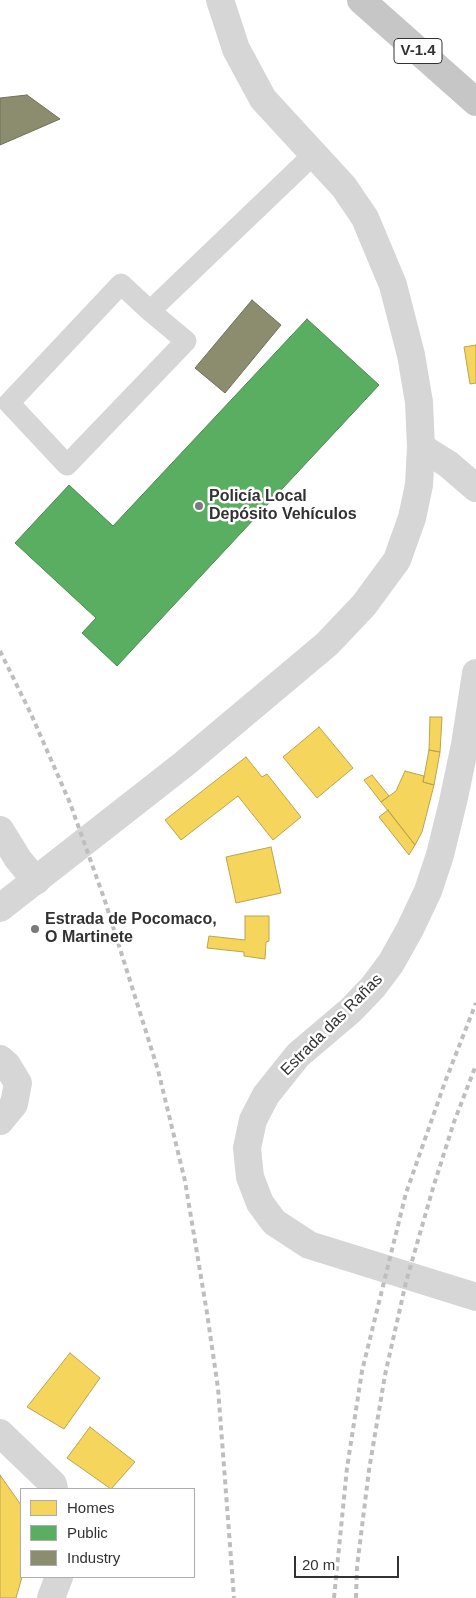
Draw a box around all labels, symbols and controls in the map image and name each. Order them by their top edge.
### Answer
road number: V-1.4 [394,38,442,64]
place label: Policía Local Depósito Vehículos [209,487,357,525]
marker: Policía Local Depósito Vehículos [193,500,205,512]
place label: Estrada de Pocomaco, O Martinete [45,910,217,948]
marker: Estrada de Pocomaco, O Martinete [29,923,41,935]
street label: Estrada das Rañas [277,970,387,1080]
legend [20,1488,195,1578]
text: Homes [67,1499,115,1516]
text: Public [67,1524,108,1541]
scale bar [296,1546,401,1578]
text: Industry [67,1549,120,1566]
text: 20 m [302,1556,335,1573]

